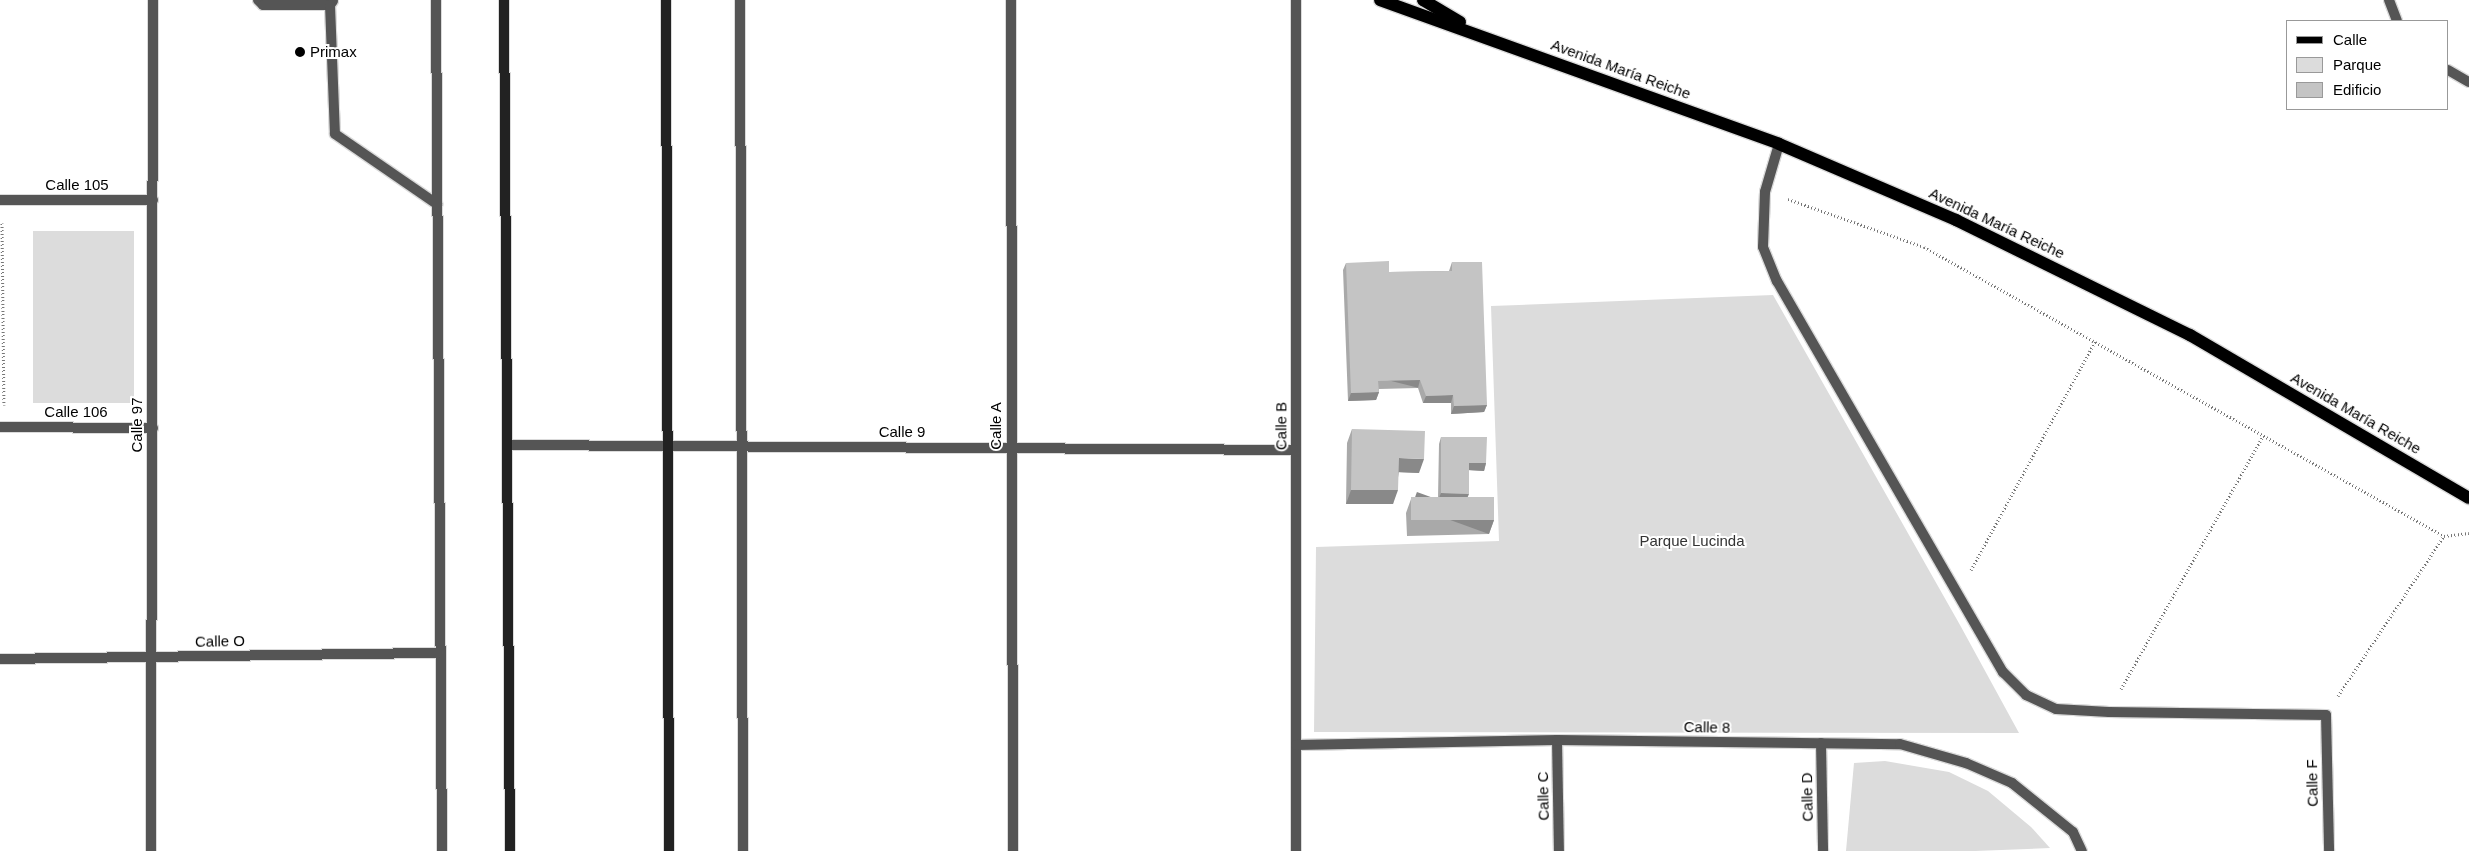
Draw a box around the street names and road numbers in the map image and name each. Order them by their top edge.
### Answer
street label: Avenida María Reiche [1549,35,1693,103]
street label: Calle 105 [45,176,109,194]
street label: Avenida María Reiche [1926,184,2068,262]
street label: Avenida María Reiche [2288,368,2424,458]
street label: Calle 97 [128,397,146,453]
street label: Calle A [987,402,1005,450]
street label: Calle B [1272,402,1290,450]
street label: Calle 106 [44,403,108,421]
street label: Calle 9 [879,423,925,441]
street label: Calle O [195,632,245,650]
street label: Calle 8 [1684,718,1730,736]
street label: Calle F [2303,759,2321,807]
street label: Calle C [1534,771,1552,821]
street label: Calle D [1798,772,1816,822]

